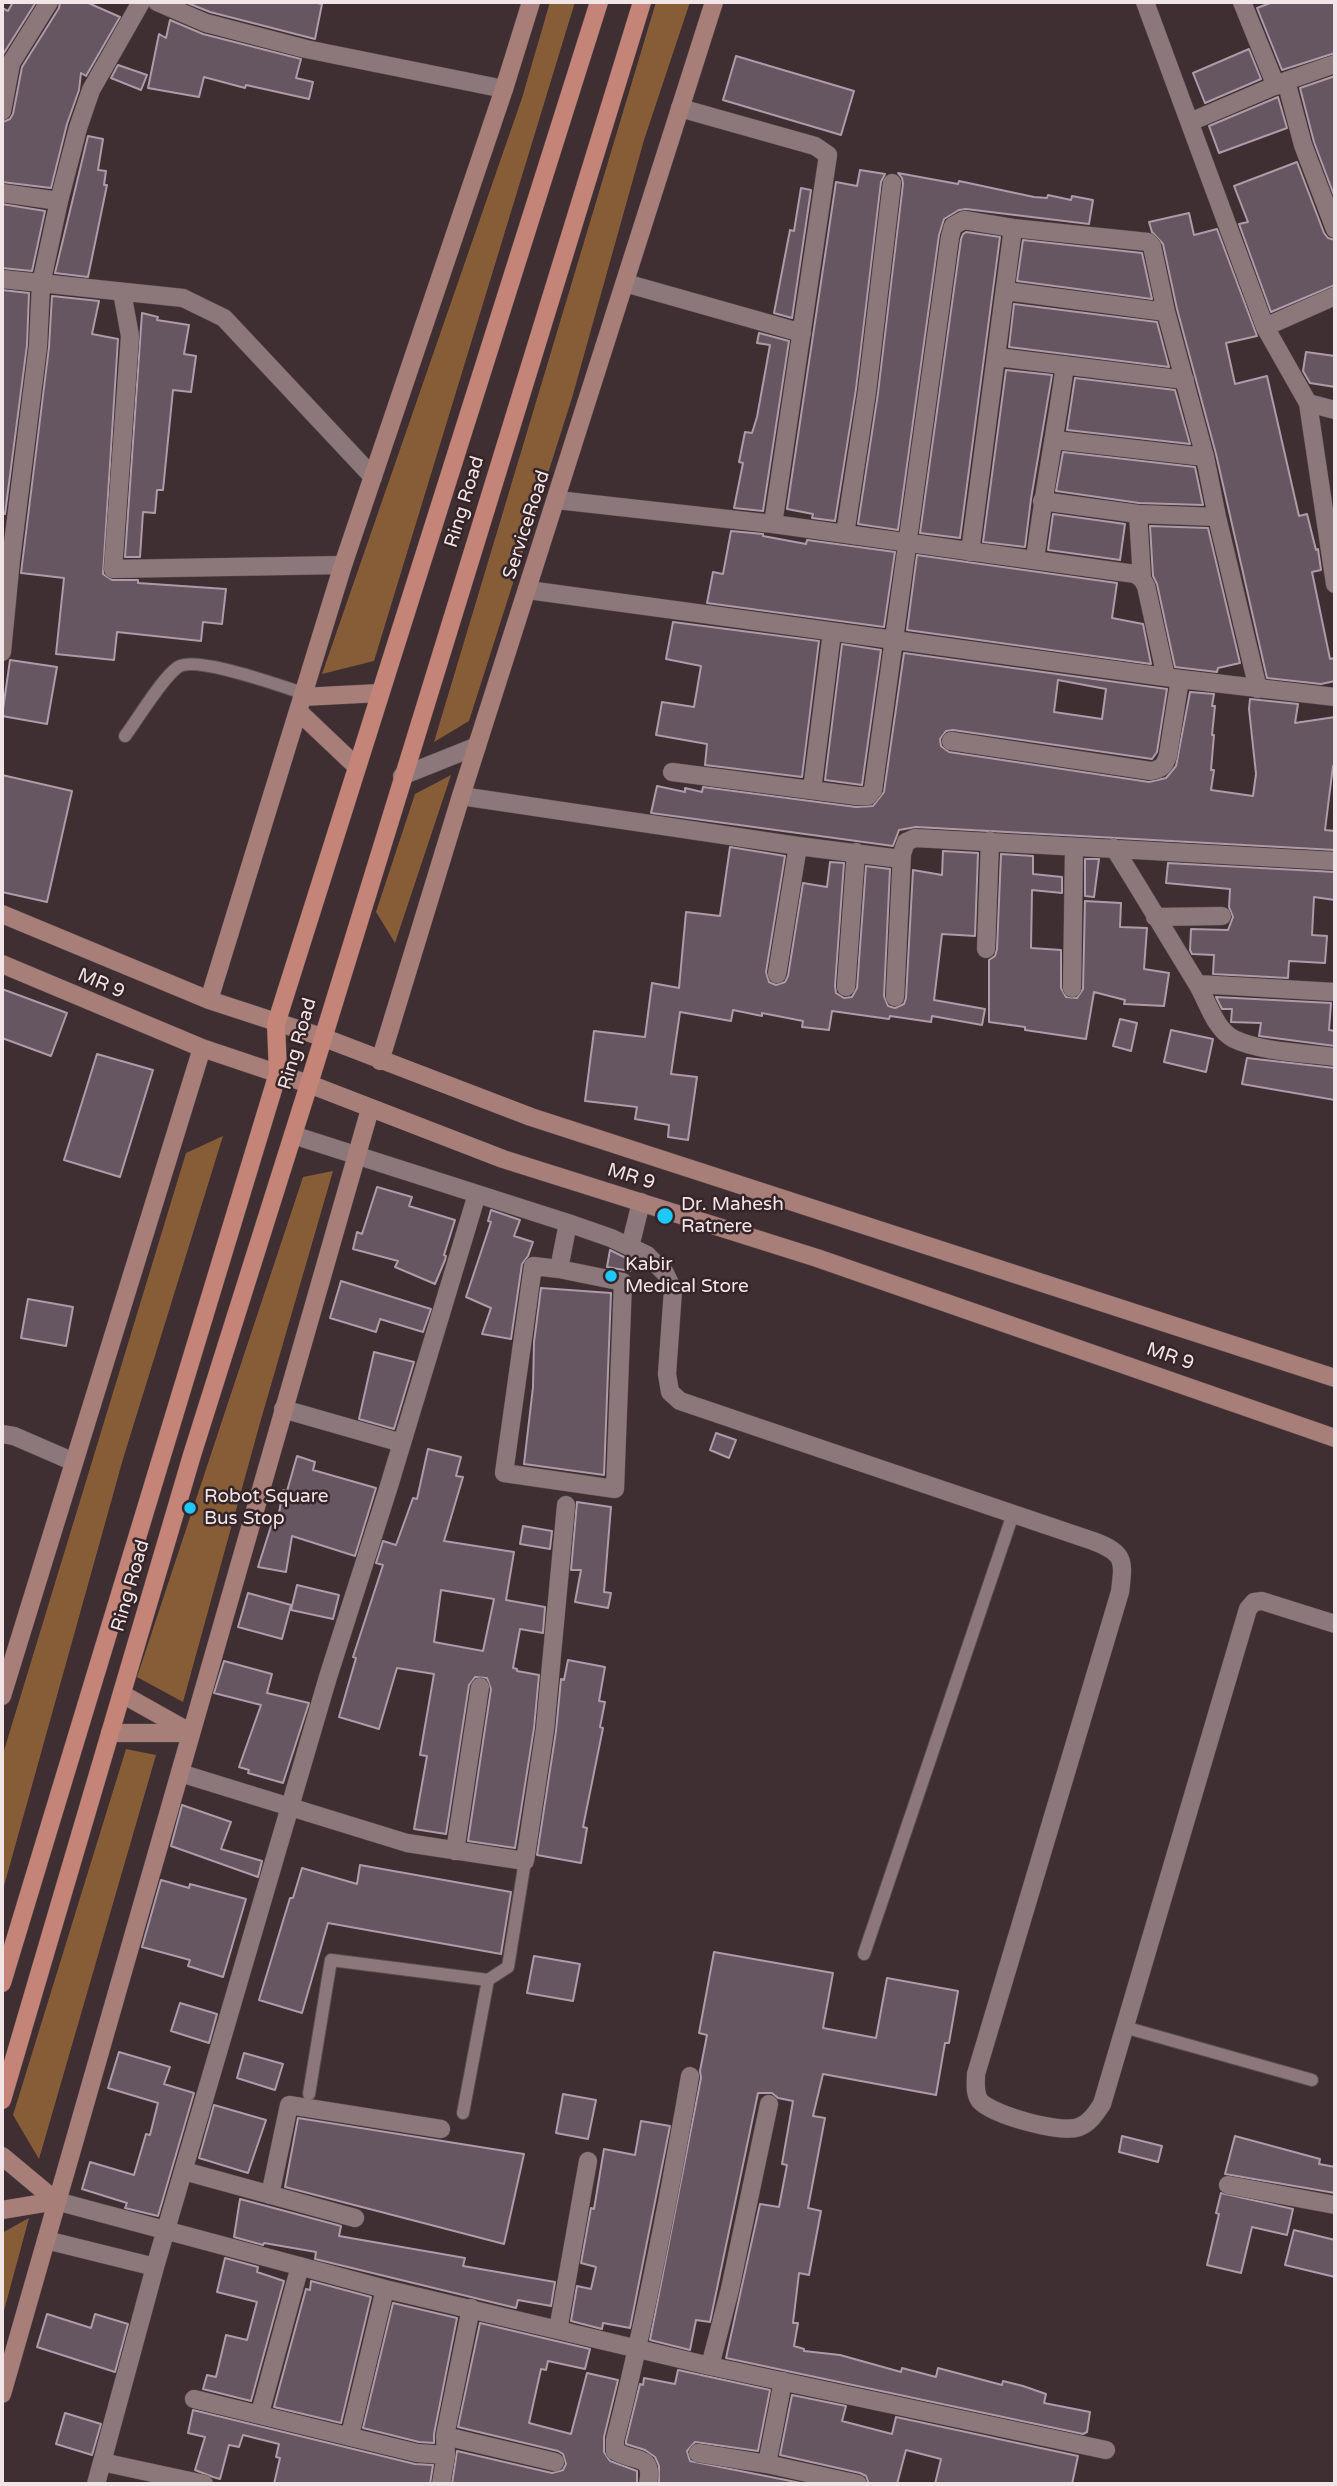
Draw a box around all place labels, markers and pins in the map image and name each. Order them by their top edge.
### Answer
place label: Dr. Mahesh Ratnere [681,1194,784,1238]
marker: Dr. Mahesh Ratnere [655,1206,675,1226]
place label: Kabir Medical Store [625,1254,749,1298]
marker: Kabir Medical Store [603,1268,619,1284]
place label: Robot Square Bus Stop [204,1486,328,1530]
marker: Robot Square Bus Stop [182,1500,198,1516]

